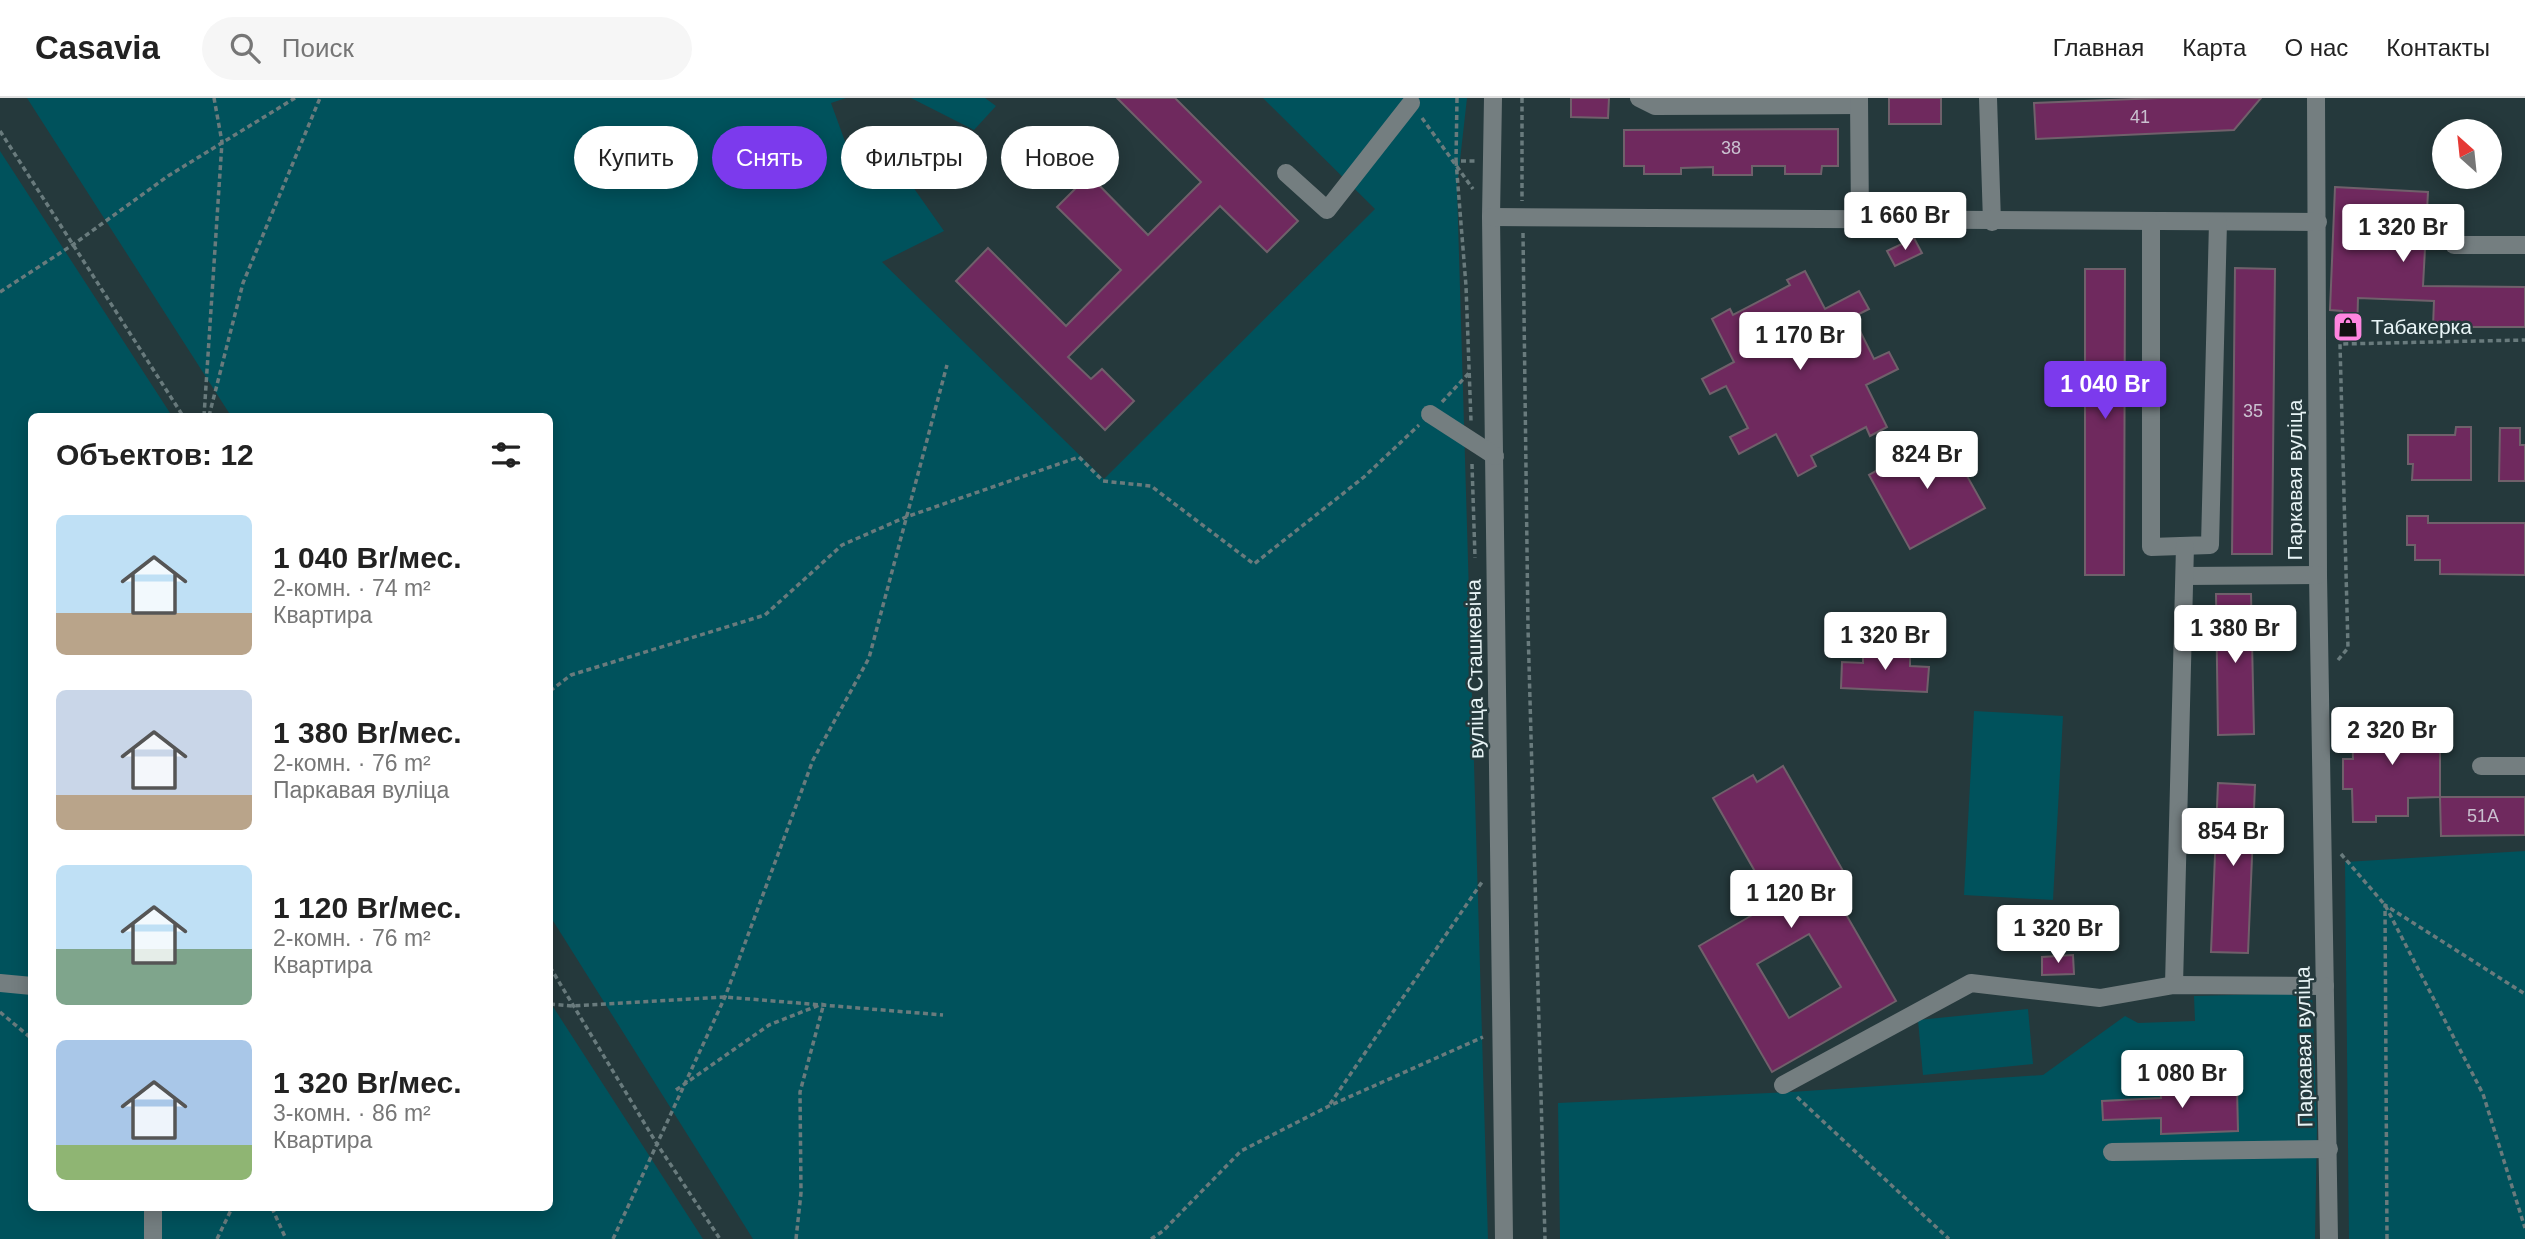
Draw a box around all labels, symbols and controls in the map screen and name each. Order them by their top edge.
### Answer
search box [202,17,692,80]
text: Casavia [35,29,160,66]
icon: search [226,29,264,67]
text: Поиск [282,33,354,63]
text: Главная [2053,34,2144,61]
text: Карта [2182,34,2246,61]
text: О нас [2284,34,2348,61]
text: Контакты [2386,34,2490,61]
house number: 41 [2130,107,2150,127]
north arrow [2432,119,2502,189]
map controls [2432,119,2502,189]
chip: Купить [574,126,698,189]
chip: Снять [712,126,827,189]
chip: Фильтры [841,126,987,189]
chip: Новое [1001,126,1119,189]
house number: 38 [1721,138,1741,158]
pin: 1 660 Br [1833,192,1977,252]
text: 1 660 Br [1860,202,1950,228]
pin: 1 320 Br [2331,204,2475,264]
text: 1 320 Br [2358,214,2448,240]
shop icon: Табакерка [2331,310,2365,344]
pin: 1 170 Br [1728,313,1872,372]
place label: Табакерка [2371,315,2472,338]
text: 1 170 Br [1755,322,1845,348]
pin: 1 040 Br [2033,362,2177,421]
text: 1 040 Br [2060,371,2150,397]
street label: Паркавая вуліца [2283,399,2306,560]
house number: 35 [2243,401,2263,421]
pin: 824 Br [1870,432,1984,491]
icon: filters [487,436,525,474]
text: Объектов: 12 [56,438,254,471]
text: 824 Br [1892,441,1962,467]
text: 1 040 Br/мес. [273,541,462,574]
icon: home [112,543,196,627]
text: 2-комн. · 74 m² [273,575,431,601]
street label: вуліца Сташкевіча [1461,579,1488,759]
text: Квартира [273,602,372,628]
pin: 1 380 Br [2163,606,2307,665]
pin: 1 320 Br [1813,612,1957,672]
text: 1 380 Br [2190,615,2280,641]
text: 1 320 Br [1840,622,1930,648]
pin: 2 320 Br [2320,708,2464,767]
text: 1 380 Br/мес. [273,716,462,749]
text: 2 320 Br [2347,717,2437,743]
icon: home [112,718,196,802]
text: 2-комн. · 76 m² [273,750,431,776]
text: Паркавая вуліца [273,777,449,803]
house number: 51А [2467,806,2499,826]
pin: 854 Br [2176,808,2290,868]
text: 854 Br [2198,818,2268,844]
pin: 1 120 Br [1719,870,1863,930]
text: 1 120 Br [1746,880,1836,906]
text: 1 120 Br/мес. [273,891,462,924]
icon: home [112,893,196,977]
pin: 1 320 Br [1986,906,2130,965]
text: 1 320 Br [2013,915,2103,941]
text: 2-комн. · 76 m² [273,925,431,951]
text: Квартира [273,952,372,978]
street label: Паркавая вуліца [2291,966,2316,1128]
pin: 1 080 Br [2110,1051,2254,1110]
text: 1 080 Br [2137,1060,2227,1086]
text: 1 320 Br/мес. [273,1066,462,1099]
icon: home [112,1068,196,1152]
text: 3-комн. · 86 m² [273,1100,431,1126]
text: Квартира [273,1127,372,1153]

